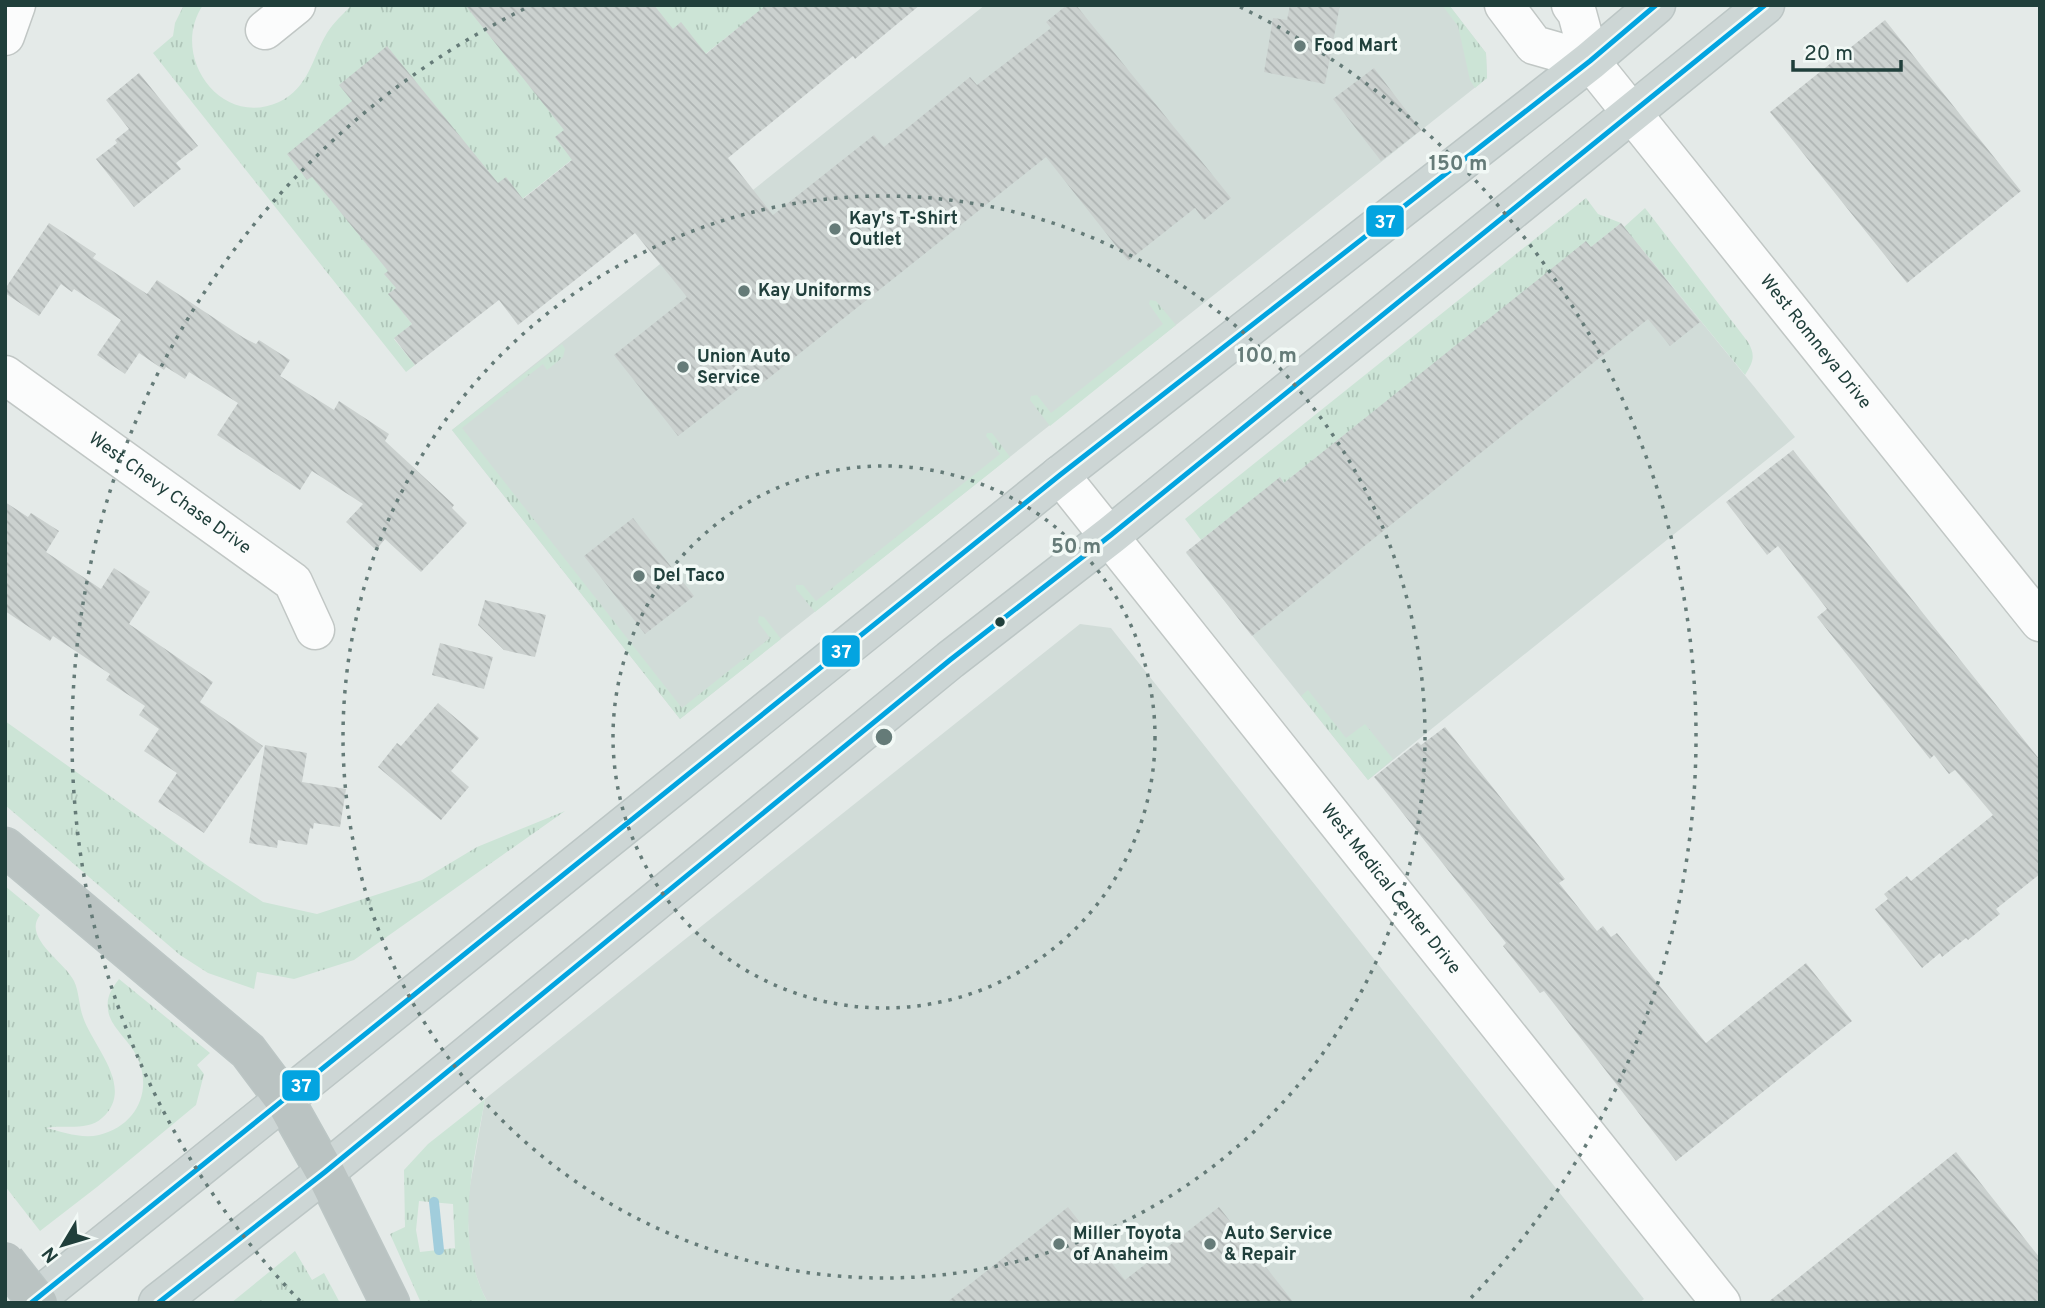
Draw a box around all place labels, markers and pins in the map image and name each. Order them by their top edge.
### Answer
place label: Food Mart [1314,35,1398,58]
marker: Food Mart [1292,38,1308,54]
place label: Kay's T-Shirt Outlet [849,208,958,252]
marker: Kay's T-Shirt Outlet [827,221,843,237]
place label: Kay Uniforms [758,280,872,303]
marker: Kay Uniforms [736,283,752,299]
place label: Union Auto Service [697,346,791,390]
marker: Union Auto Service [675,359,691,375]
place label: Del Taco [653,565,725,588]
marker: Del Taco [631,568,647,584]
unlabelled marker [993,615,1007,629]
centre of rings [872,725,896,749]
place label: Miller Toyota of Anaheim [1073,1223,1182,1267]
place label: Auto Service & Repair [1224,1223,1333,1267]
marker: Miller Toyota of Anaheim [1051,1236,1067,1252]
marker: Auto Service & Repair [1202,1236,1218,1252]

